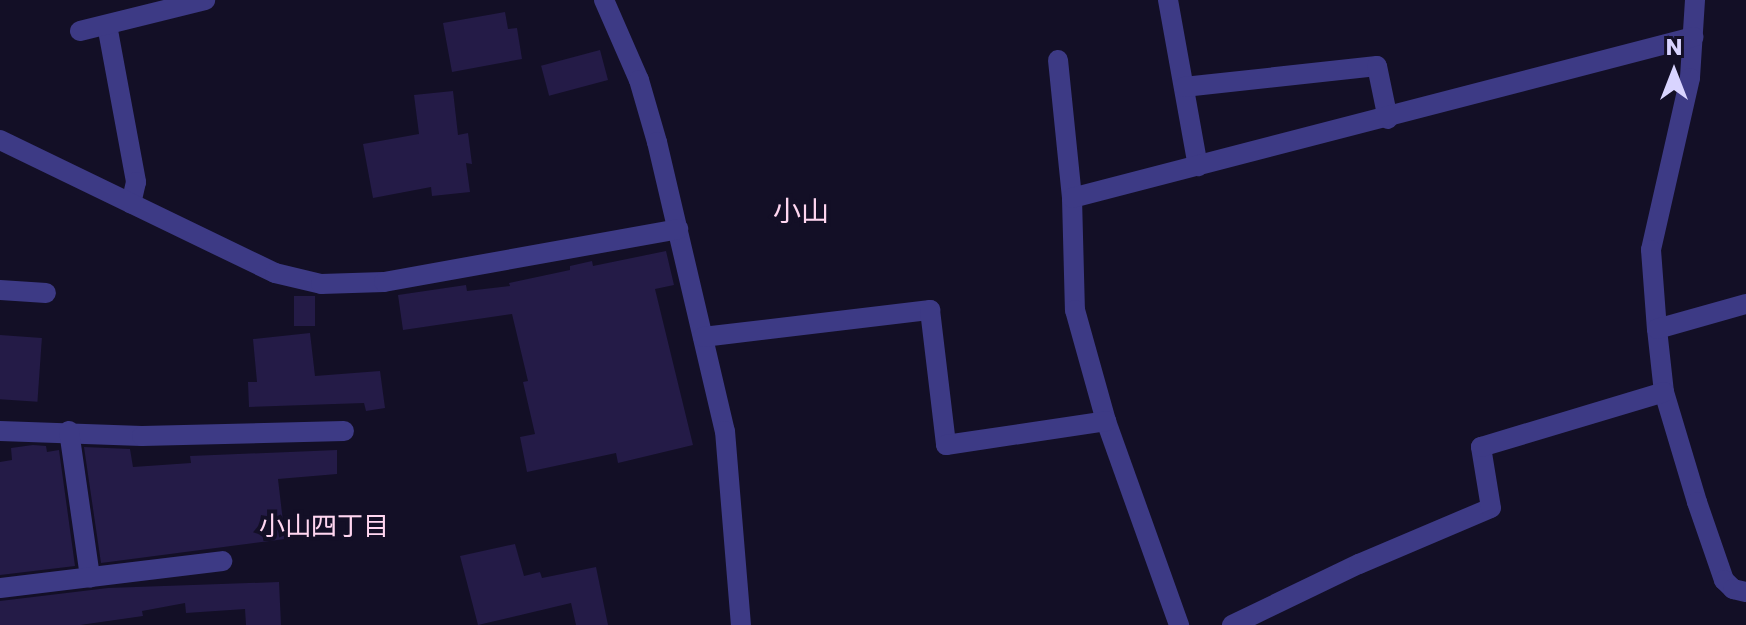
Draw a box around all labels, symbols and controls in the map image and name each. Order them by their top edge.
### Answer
north arrow [1634,32,1714,112]
text: N [1666,32,1682,63]
district label: 小山 [773,195,829,229]
district label: 小山四丁目 [259,511,389,543]

